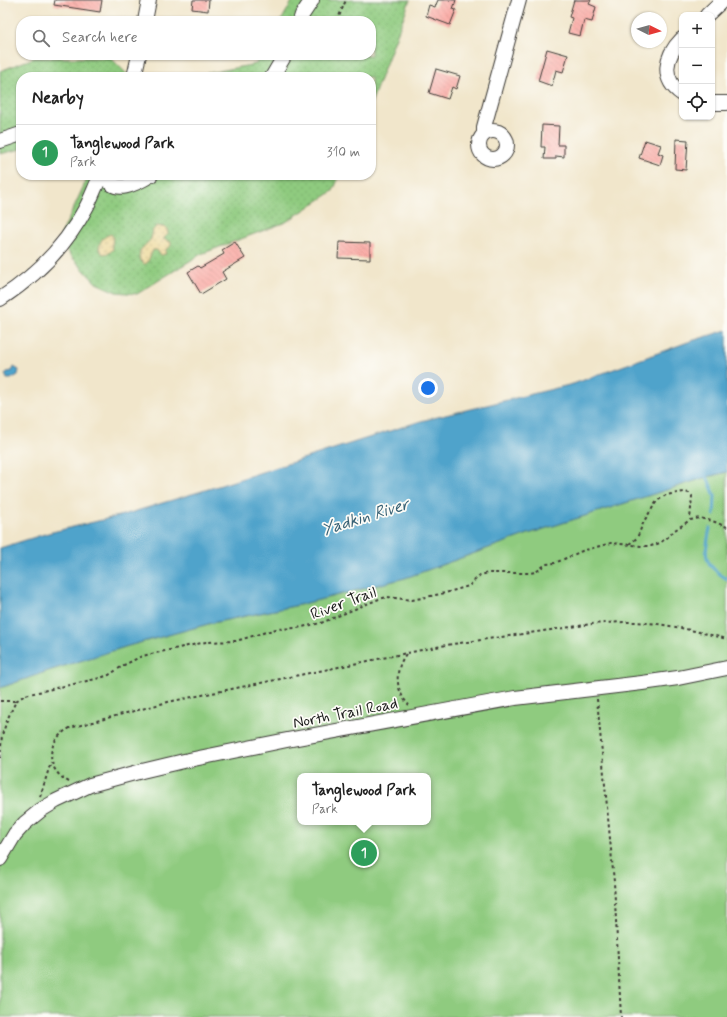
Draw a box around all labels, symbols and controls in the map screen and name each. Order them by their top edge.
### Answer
north arrow [631,12,667,48]
map controls [679,12,715,120]
button: + [679,12,715,48]
search box [16,16,376,60]
icon: search [30,27,52,49]
text: Search here [62,28,138,48]
button: − [679,48,715,84]
button: locate [679,84,715,120]
text: Nearby [32,87,84,109]
text: Tanglewood Park [70,134,174,154]
text: 1 [42,144,48,161]
text: 310 m [327,144,360,161]
text: Park [70,154,96,171]
your location [418,378,438,398]
water label: Yadkin River [319,493,413,541]
street label: River Trail [308,582,379,625]
street label: North Trail Road [291,693,400,734]
popup [297,773,431,825]
text: Tanglewood Park [312,781,416,801]
text: Park [312,801,338,818]
pin: 1 [351,838,377,868]

